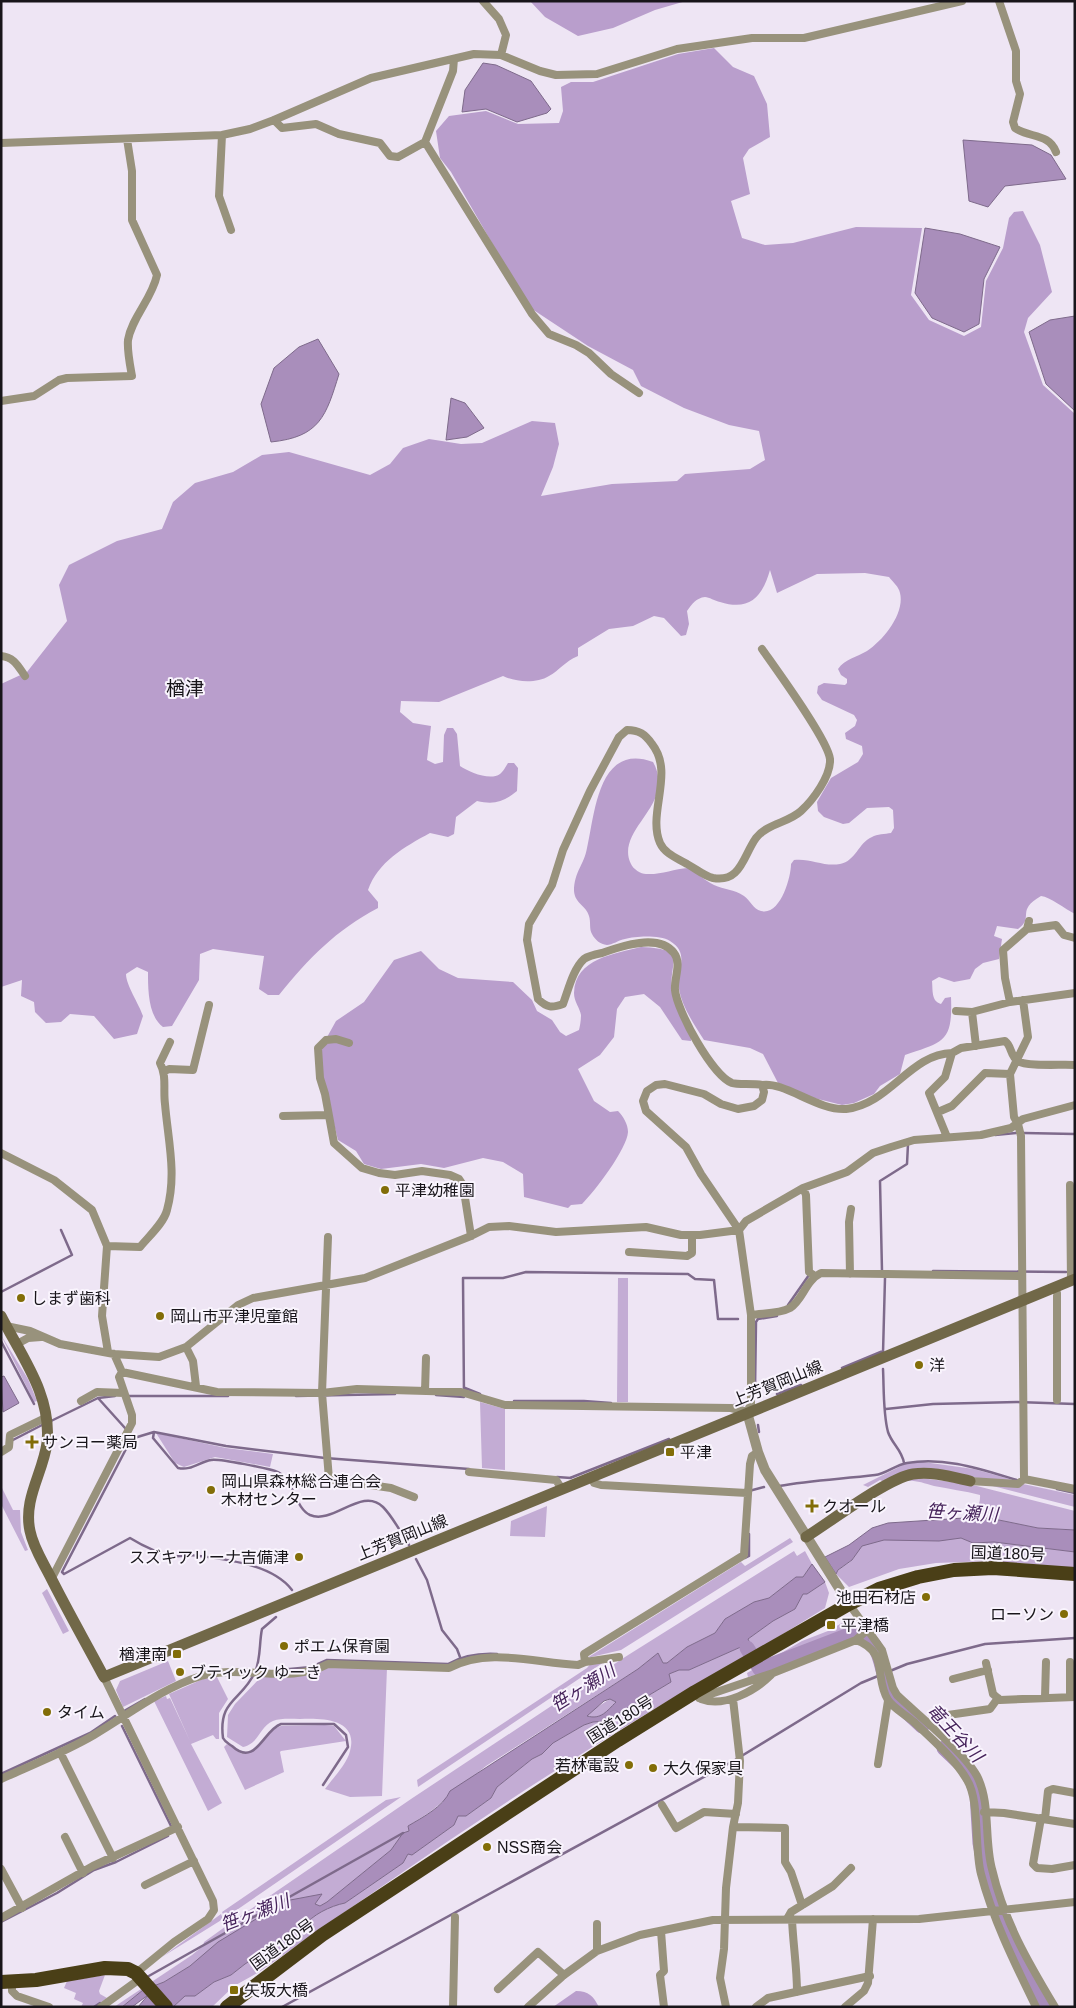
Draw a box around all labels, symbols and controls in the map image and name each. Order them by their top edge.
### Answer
district label: 楢津 [166,678,204,699]
place label: 平津幼稚園 [395,1182,475,1199]
marker: 平津幼稚園 [379,1184,391,1196]
place label: しまず歯科 [31,1290,111,1307]
marker: しまず歯科 [15,1292,27,1304]
place label: 岡山市平津児童館 [170,1308,298,1325]
marker: 岡山市平津児童館 [154,1310,166,1322]
place label: 洋 [929,1357,945,1374]
street label: 上芳賀岡山線 [729,1358,825,1409]
marker: 洋 [913,1359,925,1371]
place label: サンヨー薬局 [42,1434,138,1451]
marker: サンヨー薬局 [26,1436,38,1448]
place label: 平津 [680,1444,712,1461]
marker: 平津 [664,1446,676,1458]
place label: 岡山県森林総合連合会 木材センター [221,1473,381,1508]
marker: 岡山県森林総合連合会 木材センター [205,1484,217,1496]
place label: クオール [822,1498,886,1515]
marker: クオール [806,1500,818,1512]
water label: 笹ヶ瀬川 [926,1501,1000,1525]
street label: 上芳賀岡山線 [354,1512,450,1563]
street label: 国道180号 [970,1544,1046,1563]
place label: スズキアリーナ吉備津 [129,1549,289,1566]
marker: スズキアリーナ吉備津 [293,1551,305,1563]
place label: 池田石材店 [836,1589,916,1606]
marker: 池田石材店 [920,1591,932,1603]
place label: ローソン [990,1606,1054,1623]
marker: ローソン [1058,1608,1070,1620]
place label: 平津橋 [841,1617,889,1634]
marker: 平津橋 [825,1619,837,1631]
place label: ポエム保育園 [294,1638,390,1655]
marker: ポエム保育園 [278,1640,290,1652]
place label: 楢津南 [119,1646,167,1663]
marker: 楢津南 [171,1648,183,1660]
water label: 笹ヶ瀬川 [547,1659,621,1716]
place label: ブティック ゆーき [190,1664,322,1681]
marker: ブティック ゆーき [174,1666,186,1678]
street label: 国道180号 [584,1692,656,1746]
water label: 竜王谷川 [923,1700,988,1768]
place label: タイム [57,1704,105,1721]
marker: タイム [41,1706,53,1718]
place label: 若林電設 [555,1757,619,1774]
marker: 若林電設 [623,1759,635,1771]
place label: 大久保家具 [663,1760,743,1777]
marker: 大久保家具 [647,1762,659,1774]
place label: NSS商会 [497,1839,562,1856]
marker: NSS商会 [481,1841,493,1853]
water label: 笹ヶ瀬川 [218,1890,294,1935]
street label: 国道180号 [247,1916,318,1973]
place label: 矢坂大橋 [244,1982,308,1999]
marker: 矢坂大橋 [228,1984,240,1996]

